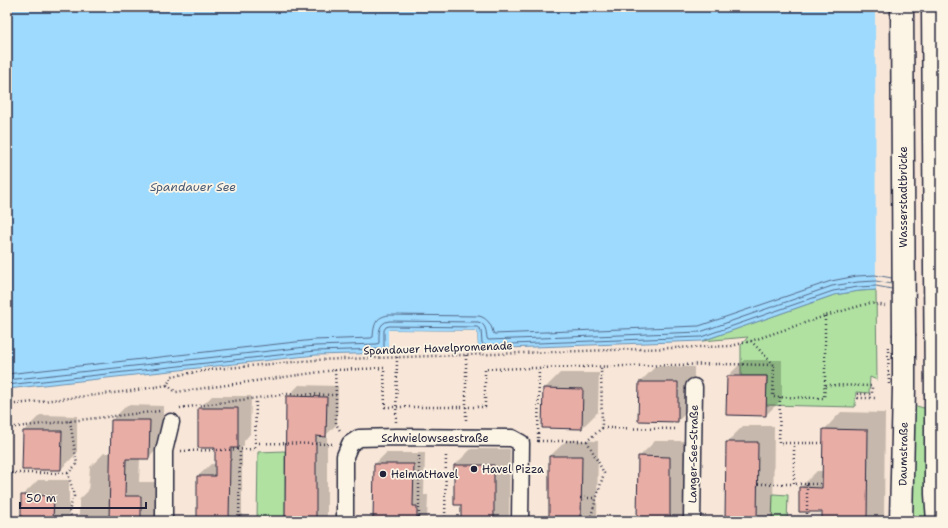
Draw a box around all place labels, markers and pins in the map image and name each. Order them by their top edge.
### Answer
place label: Havel Pizza [482,462,544,477]
marker: Havel Pizza [469,464,479,474]
place label: HeimatHavel [391,467,459,482]
marker: HeimatHavel [378,469,388,479]

